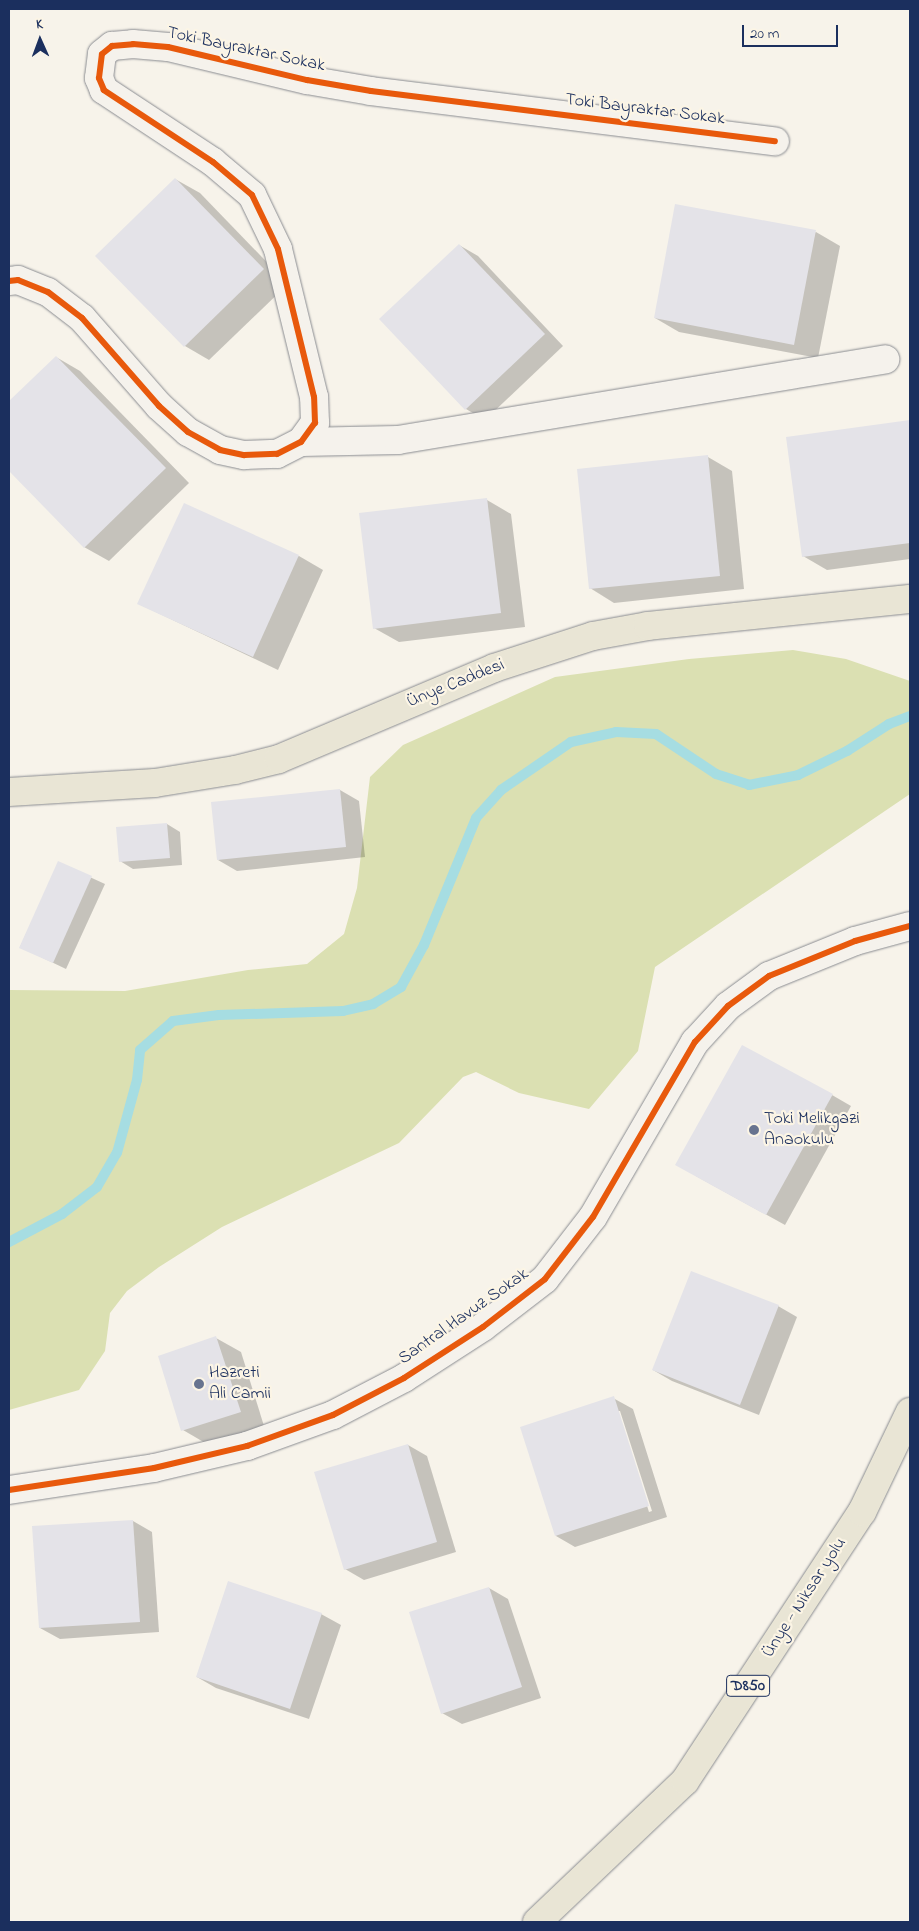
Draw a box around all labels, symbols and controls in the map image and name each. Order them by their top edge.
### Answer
text: K [36,14,43,35]
north arrow [15,15,65,65]
scale bar [744,15,840,47]
street label: Toki Bayraktar Sokak [165,23,327,77]
text: 20 m [750,23,779,45]
street label: Toki Bayraktar Sokak [564,89,726,131]
street label: Ünye Caddesi [404,655,508,713]
place label: Toki Melikgazi Anaokulu [764,1109,860,1152]
marker: Toki Melikgazi Anaokulu [748,1124,760,1136]
street label: Santral Havuz Sokak [395,1264,533,1370]
place label: Hazreti Ali Camii [209,1363,271,1406]
marker: Hazreti Ali Camii [193,1378,205,1390]
street label: Ünye - Niksar yolu [758,1534,852,1662]
road number: D850 [726,1672,770,1700]

